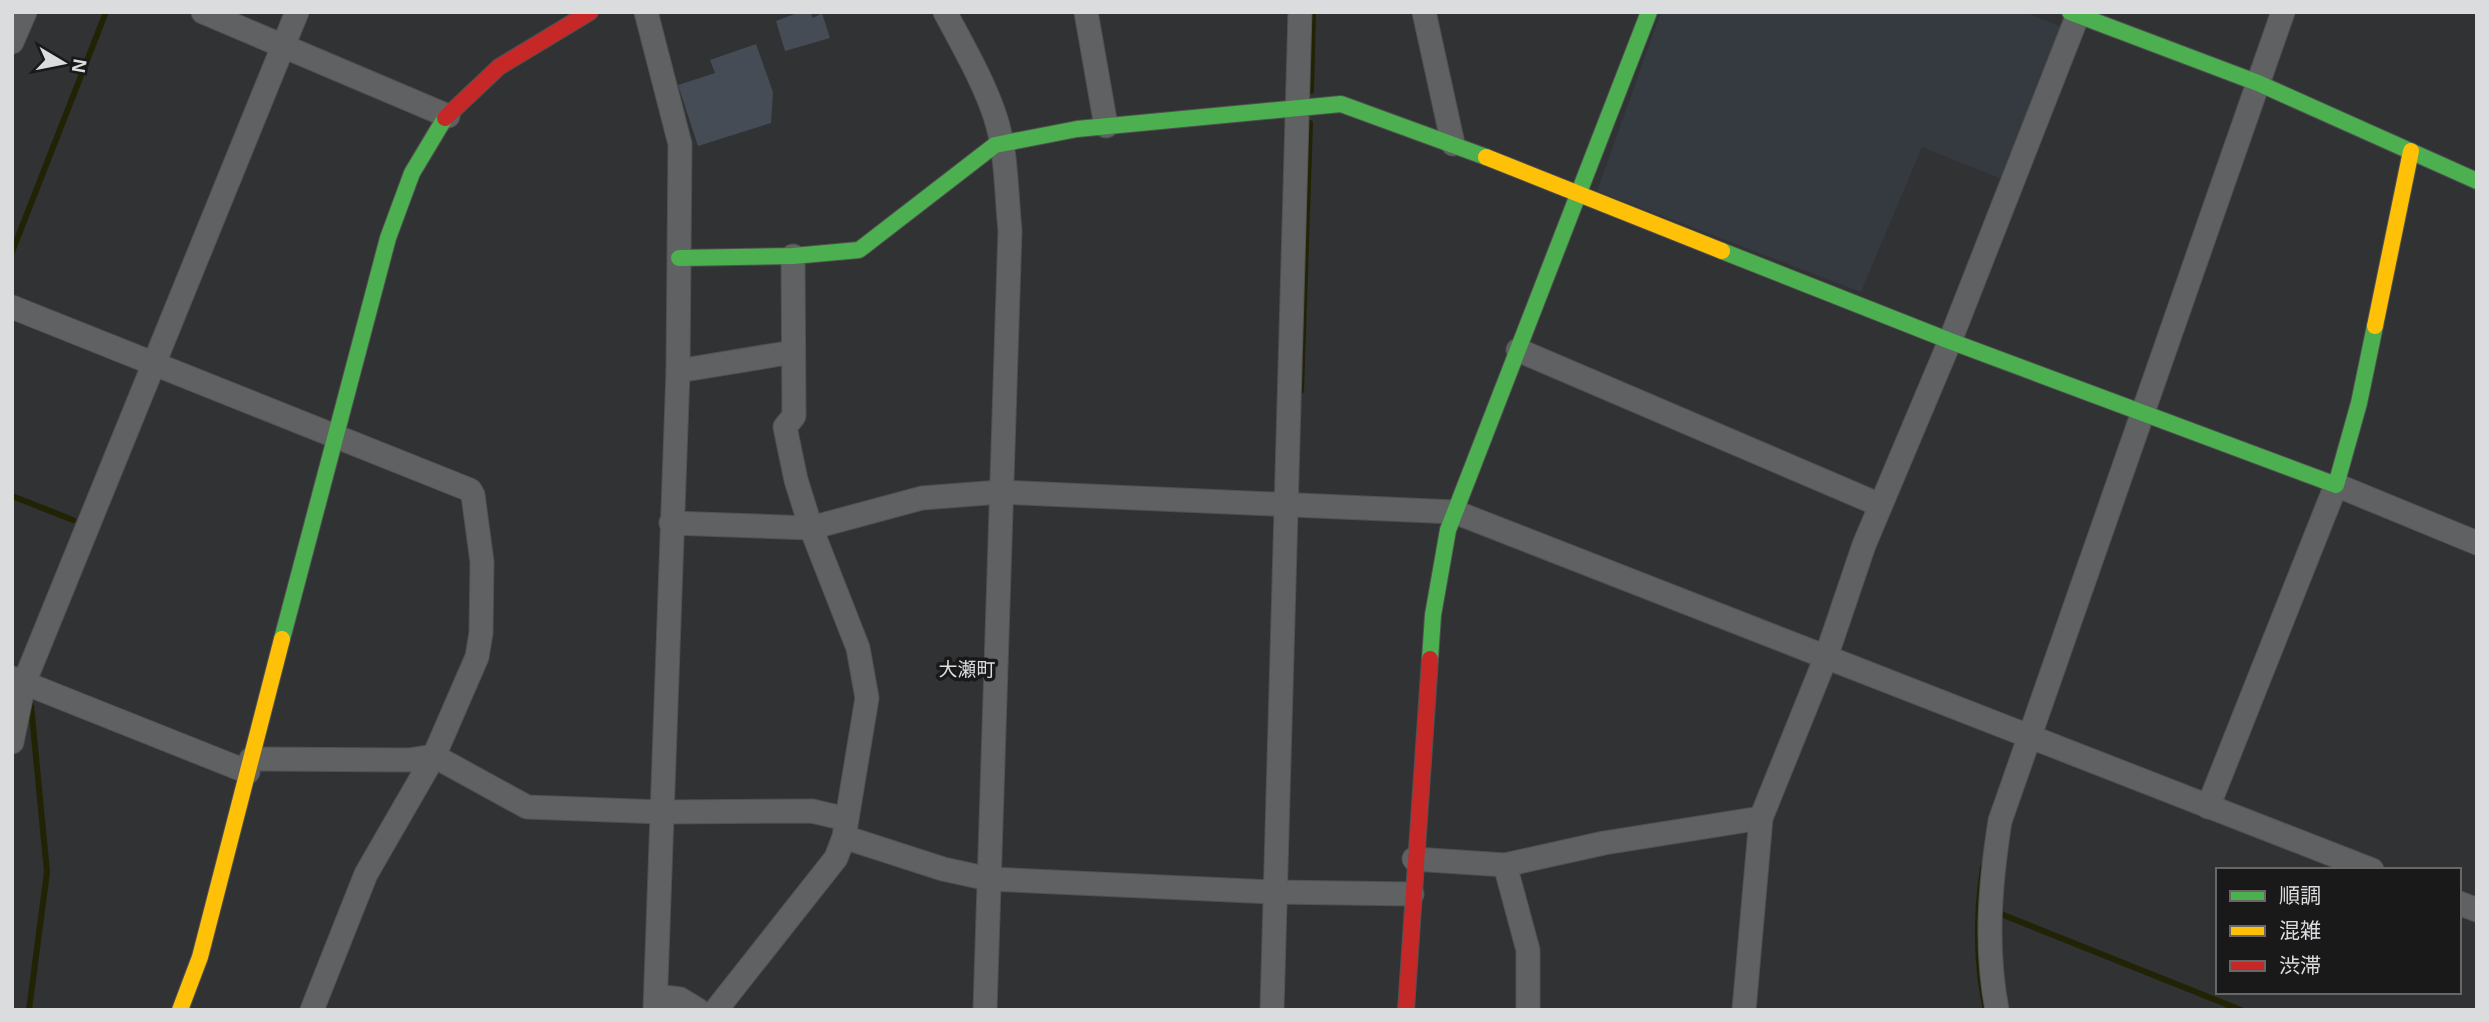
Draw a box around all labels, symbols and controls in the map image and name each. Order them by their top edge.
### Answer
north arrow [28,28,98,98]
text: N [68,57,91,74]
district label: 大瀬町 [938,659,996,680]
legend [2216,868,2461,994]
text: 順調 [2279,884,2321,907]
text: 混雑 [2279,919,2321,942]
text: 渋滞 [2279,954,2321,977]

